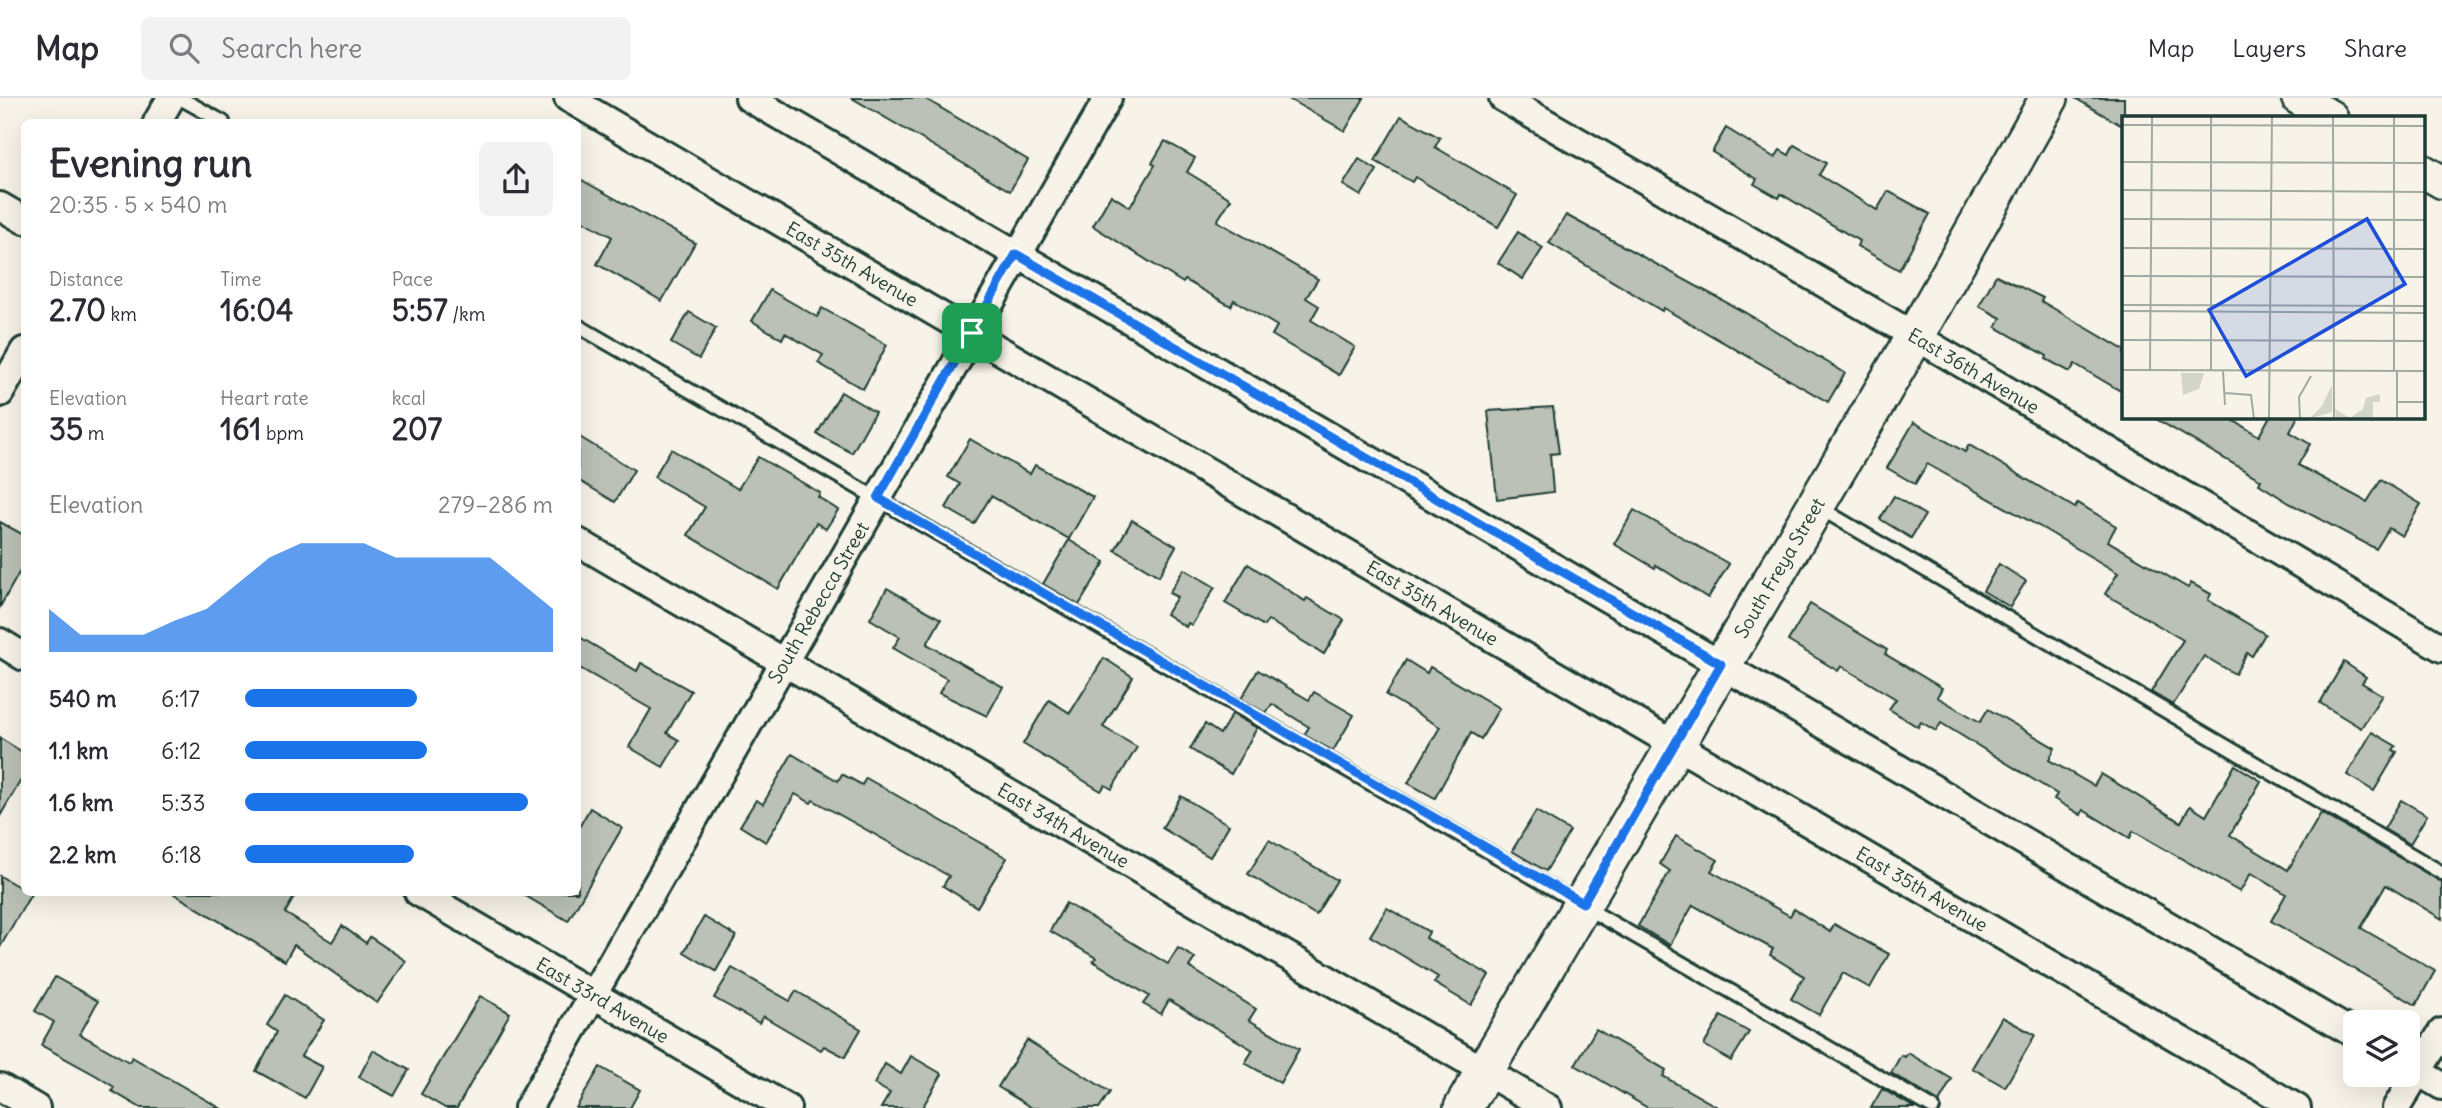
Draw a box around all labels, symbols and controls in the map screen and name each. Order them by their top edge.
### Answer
search box [141,17,631,80]
text: Map [35,27,99,69]
icon: search [165,29,203,67]
text: Search here [221,32,362,65]
text: Map [2148,33,2194,63]
text: Layers [2232,33,2306,63]
text: Share [2344,33,2407,63]
inset map [2122,116,2424,418]
text: Evening run [49,140,252,187]
button: share [479,142,553,216]
text: 20:35 · 5 × 540 m [49,190,227,219]
street label: East 35th Avenue [782,216,922,312]
text: Distance [49,267,123,291]
text: Time [220,267,261,291]
text: Pace [392,267,433,291]
text: 2.70 [49,291,106,329]
text: 16:04 [220,291,293,329]
text: 5:57 [392,291,448,329]
text: km [106,302,137,326]
text: /km [448,302,485,326]
pin [942,303,1002,363]
icon: arrive [953,314,991,352]
street label: East 36th Avenue [1904,323,2044,419]
text: Elevation [49,386,127,410]
text: Heart rate [220,386,308,410]
text: kcal [392,386,426,410]
text: 35 [49,410,83,448]
text: 161 [220,410,261,448]
text: 207 [392,410,442,448]
text: m [83,421,104,445]
text: bpm [261,421,304,445]
text: Elevation [49,490,143,519]
text: 279–286 m [438,490,553,519]
street label: South Freya Street [1729,493,1830,642]
street label: South Rebecca Street [763,517,874,687]
street label: East 35th Avenue [1362,555,1503,651]
text: 540 m [49,684,116,713]
text: 6:17 [161,684,200,713]
text: 1.1 km [49,736,108,765]
text: 6:12 [161,736,201,765]
street label: East 34th Avenue [993,777,1134,873]
text: 1.6 km [49,788,114,817]
text: 5:33 [161,788,206,817]
text: 2.2 km [49,840,116,869]
text: 6:18 [161,840,202,869]
street label: East 35th Avenue [1852,841,1992,937]
street label: East 33rd Avenue [532,952,673,1048]
map controls [2343,1010,2420,1087]
button: layers [2343,1010,2420,1087]

